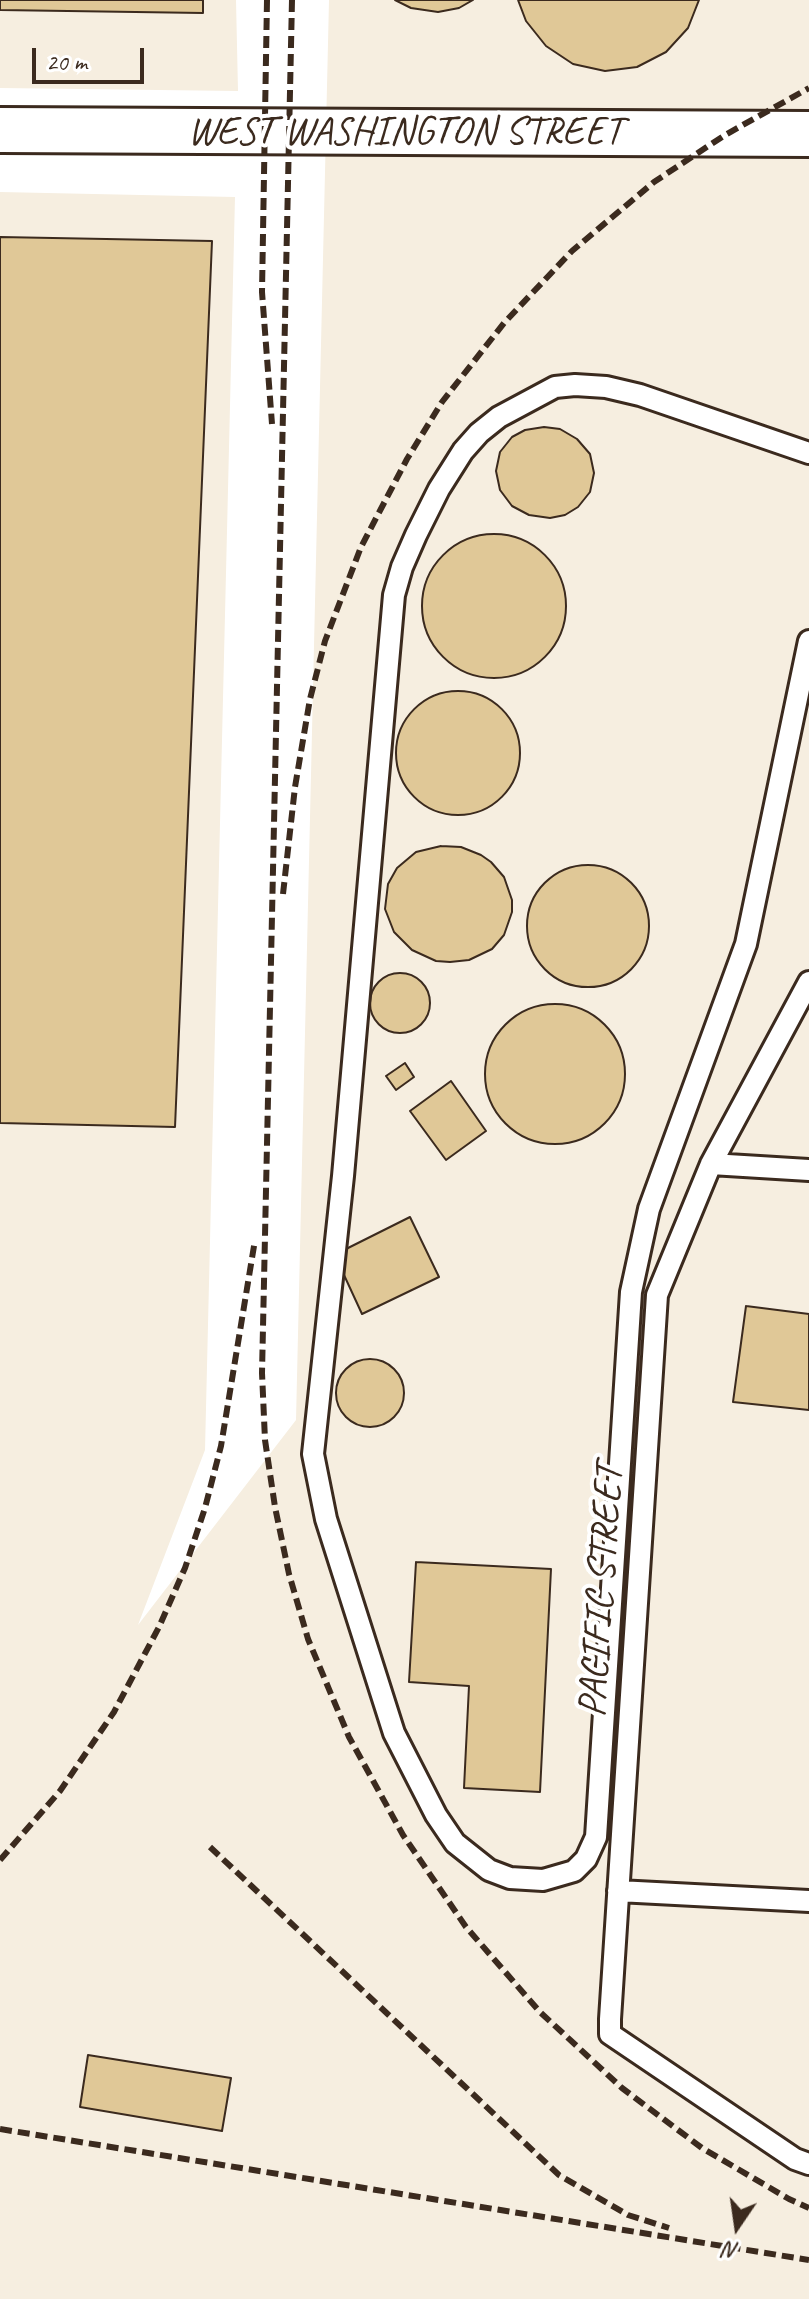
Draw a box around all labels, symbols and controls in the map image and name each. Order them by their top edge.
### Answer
scale bar [36,32,148,82]
text: 20 m [46,47,87,77]
street label: WEST WASHINGTON STREET [187,109,623,157]
street label: PACIFIC STREET [569,1463,635,1719]
north arrow [697,2187,777,2267]
text: N [722,2235,741,2266]

